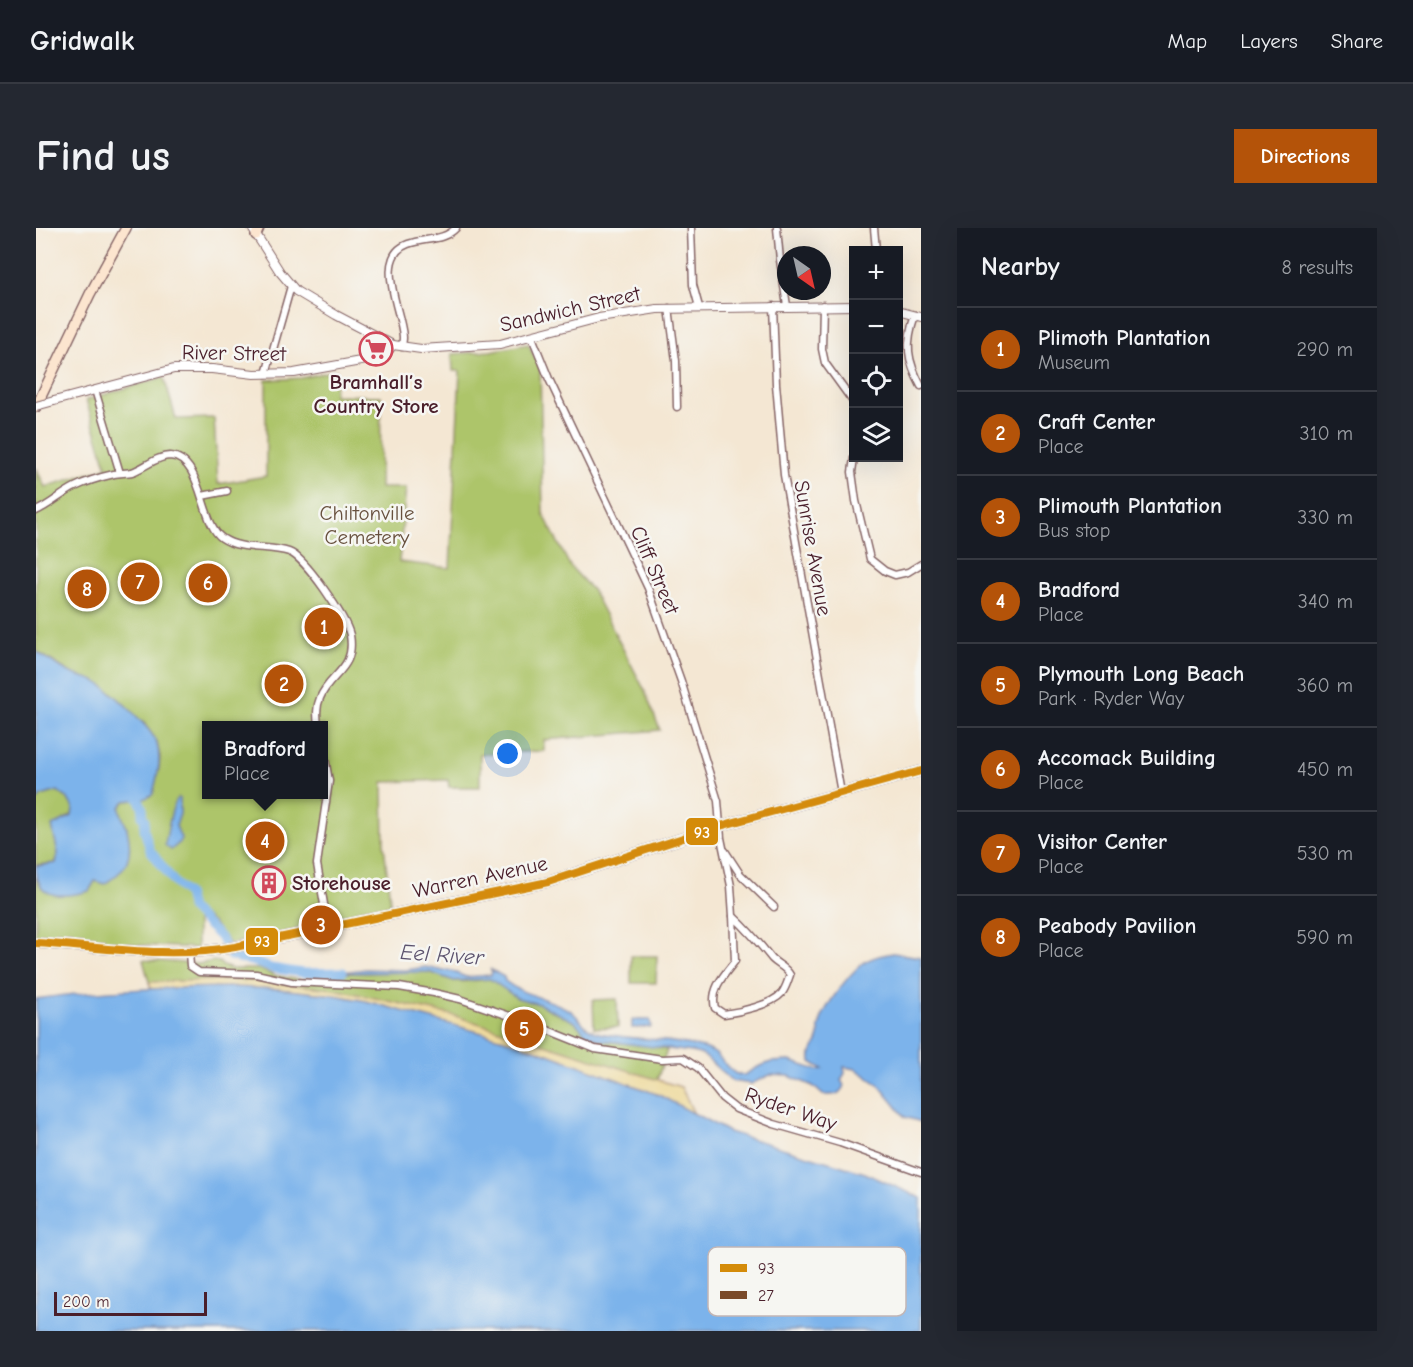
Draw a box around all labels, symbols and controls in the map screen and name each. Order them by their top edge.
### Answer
text: Gridwalk [30,25,134,57]
text: Map [1168,29,1207,53]
text: Layers [1240,29,1298,53]
text: Share [1331,29,1383,53]
button: Directions [1234,129,1377,183]
text: Find us [36,132,170,181]
north arrow [777,246,831,300]
map controls [849,246,903,462]
button: + [849,246,903,300]
text: Nearby [981,252,1060,282]
text: 8 results [1281,256,1353,279]
street label: Sandwich Street [497,281,644,337]
button: − [849,300,903,354]
text: Plimoth Plantation [1038,325,1210,351]
supermarket icon: Bramhall’s Country Store [358,331,394,367]
text: 1 [997,338,1004,361]
text: 290 m [1297,338,1353,361]
street label: River Street [182,340,287,366]
text: Museum [1038,351,1110,374]
button: locate [849,354,903,408]
place label: Bramhall’s Country Store [313,370,439,418]
button: layers [849,408,903,462]
text: Craft Center [1038,409,1155,435]
text: 2 [996,422,1005,445]
text: 310 m [1300,422,1353,445]
text: Place [1038,435,1084,458]
street label: Sunrise Avenue [789,478,837,618]
text: Plimouth Plantation [1038,493,1222,519]
park label: Chiltonville Cemetery [320,501,414,549]
text: 3 [996,506,1005,529]
text: 330 m [1297,506,1353,529]
text: Bus stop [1038,519,1110,542]
street label: Cliff Street [626,522,685,619]
pin: 7 [120,560,160,604]
pin: 6 [188,560,228,606]
pin: 8 [68,566,106,612]
text: Bradford [1038,577,1120,603]
text: 4 [996,590,1005,613]
text: 340 m [1298,590,1353,613]
text: Place [1038,603,1084,626]
pin: 1 [304,604,344,650]
text: Plymouth Long Beach [1038,661,1244,687]
pin: 2 [264,662,304,706]
text: 5 [995,674,1006,697]
text: 360 m [1297,674,1353,697]
text: Park · Ryder Way [1038,687,1184,710]
popup [202,721,328,799]
text: Bradford [224,736,306,762]
your location [493,739,522,768]
text: Accomack Building [1038,745,1216,771]
text: 6 [995,758,1006,781]
text: 450 m [1297,758,1353,781]
text: Place [224,762,270,785]
text: Place [1038,771,1084,794]
line badge: 93 [685,817,719,846]
pin: 4 [246,818,284,864]
text: 93 [694,824,710,842]
text: Visitor Center [1038,829,1167,855]
text: 7 [996,842,1005,865]
text: 530 m [1297,842,1353,865]
street label: Warren Avenue [411,851,549,903]
text: Place [1038,855,1084,878]
building icon: Storehouse [251,865,287,901]
place label: Storehouse [292,871,391,895]
pin: 3 [302,902,340,948]
text: Peabody Pavilion [1038,913,1196,939]
text: 8 [995,926,1006,949]
text: 590 m [1296,926,1353,949]
line badge: 93 [245,927,279,956]
text: 93 [254,933,270,951]
water label: Eel River [399,939,486,971]
text: Place [1038,939,1084,962]
pin: 5 [504,1006,544,1052]
street label: Ryder Way [742,1082,841,1136]
legend [708,1247,906,1316]
text: 93 [758,1260,775,1278]
text: 27 [758,1287,774,1305]
scale bar [54,1289,207,1316]
text: 200 m [63,1293,109,1311]

